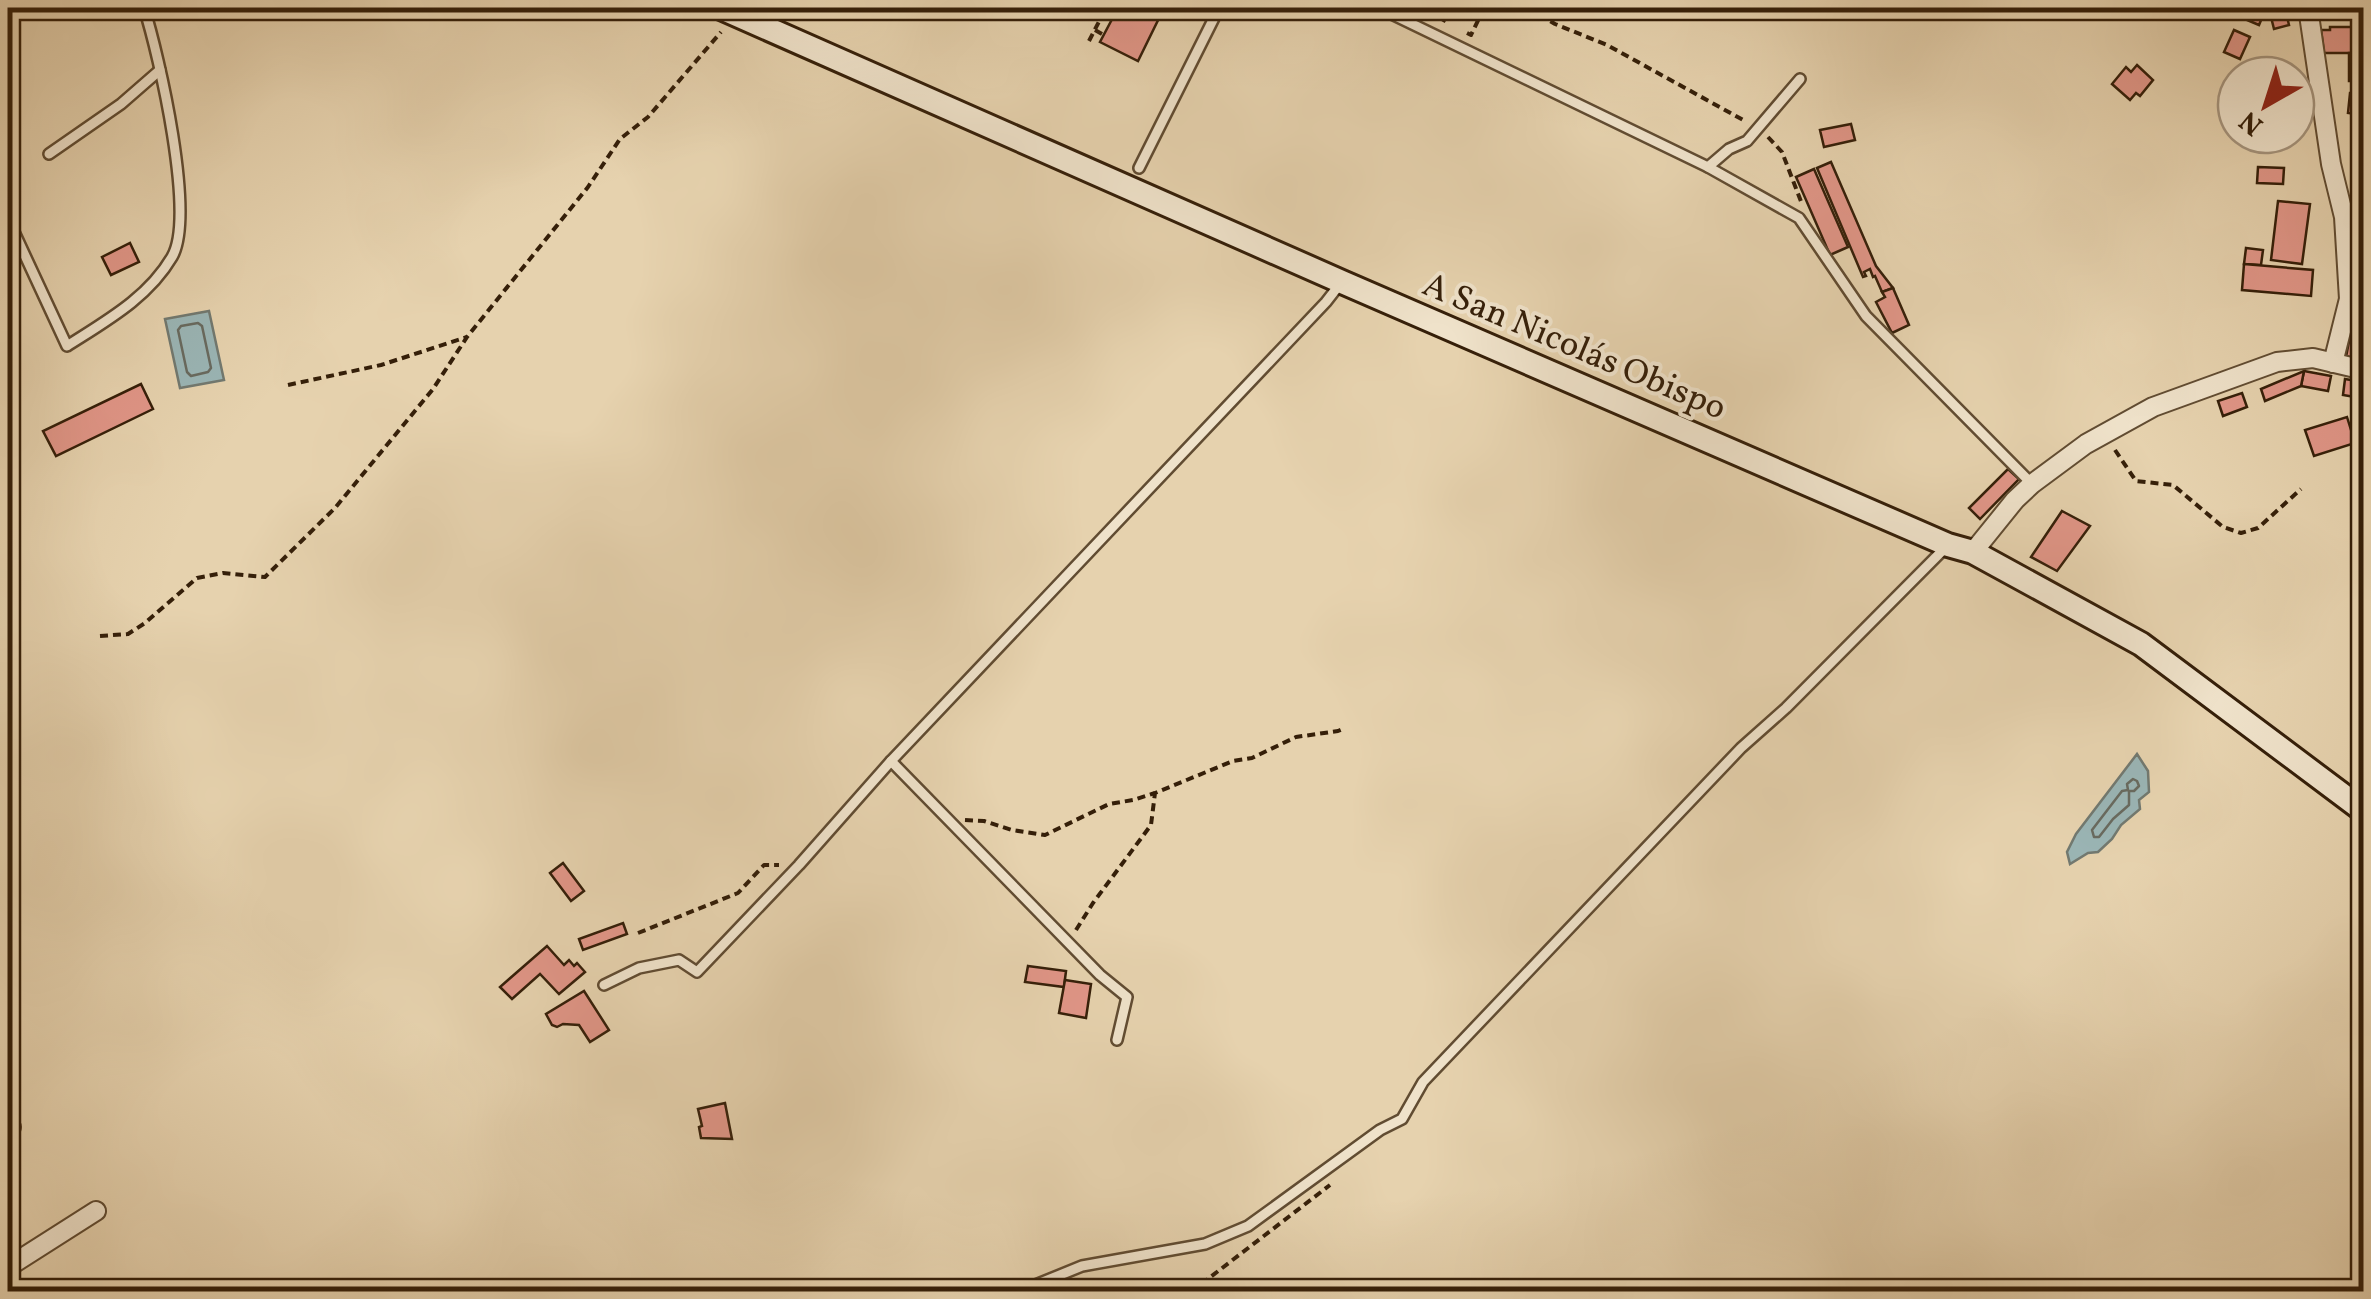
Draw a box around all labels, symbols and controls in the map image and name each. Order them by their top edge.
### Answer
north arrow [2216,55,2316,155]
text: N [2232,101,2272,144]
street label: A San Nicolás Obispo [1415,262,1733,433]

